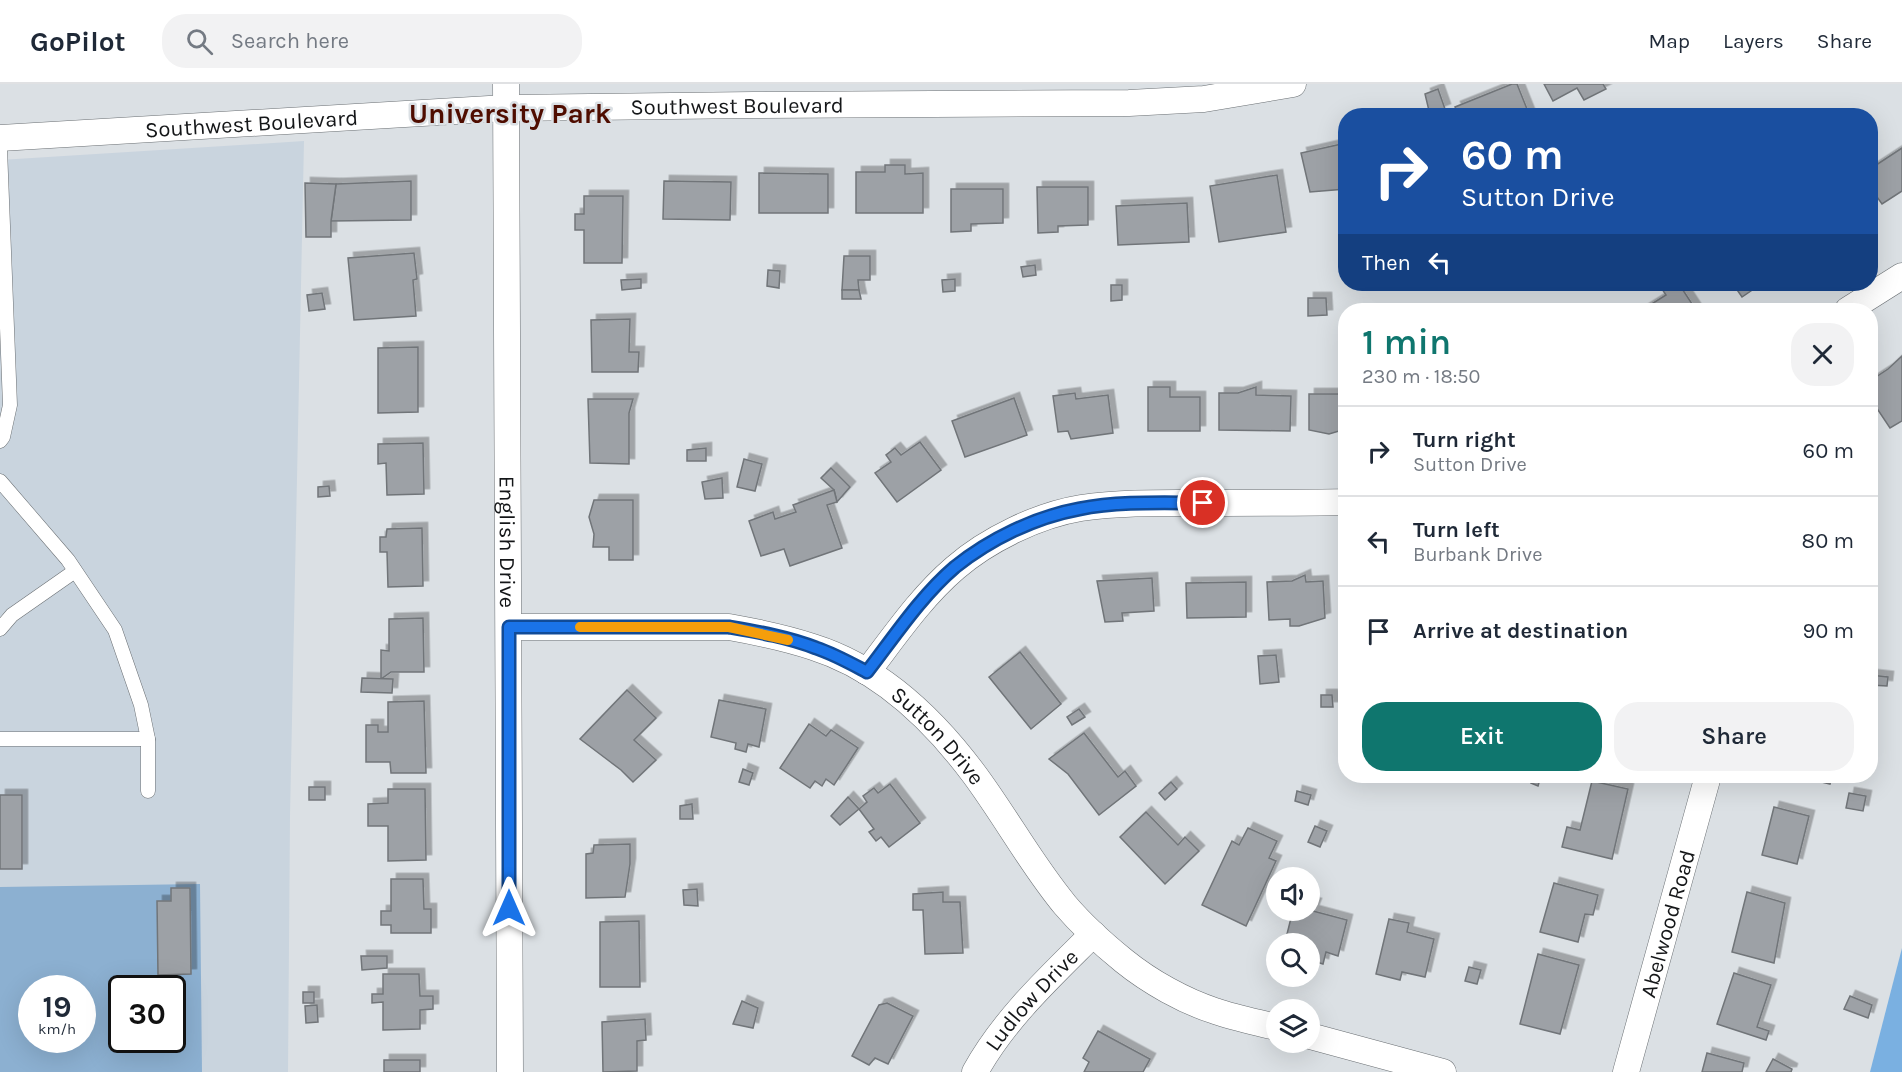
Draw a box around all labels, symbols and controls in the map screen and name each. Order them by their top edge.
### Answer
search box [162,14,582,68]
text: GoPilot [30,25,126,58]
icon: search [183,25,216,58]
text: Search here [231,28,349,54]
text: Map [1648,29,1690,53]
text: Layers [1723,29,1784,53]
text: Share [1817,29,1872,53]
street label: Southwest Boulevard [630,93,844,120]
district label: University Park [409,97,612,130]
street label: Southwest Boulevard [144,105,359,143]
text: 60 m [1461,130,1564,180]
icon: right [1362,132,1440,210]
text: Sutton Drive [1461,181,1615,213]
icon: left [1423,246,1456,279]
text: Then [1362,250,1411,276]
text: 1 min [1362,321,1451,363]
button: close [1791,323,1854,386]
text: 230 m · 18:50 [1362,365,1480,388]
text: Turn right [1413,427,1516,453]
icon: right [1362,435,1395,468]
text: 60 m [1803,438,1854,464]
text: Sutton Drive [1413,453,1527,476]
street label: English Drive [494,476,520,608]
pin [1177,477,1228,528]
icon: arrive [1186,486,1219,519]
text: Turn left [1413,517,1500,543]
icon: left [1362,525,1395,558]
text: 80 m [1802,528,1854,554]
text: Burbank Drive [1413,543,1542,566]
icon: arrive [1362,615,1395,648]
text: Arrive at destination [1413,618,1628,644]
text: 90 m [1802,618,1854,644]
street label: Sutton Drive [886,681,989,790]
button: Exit [1362,702,1602,771]
button: Share [1614,702,1854,771]
street label: Abelwood Road [1635,847,1701,1001]
map controls [1266,867,1320,1053]
button: sound [1266,867,1320,921]
position arrow [477,876,541,940]
button: search [1266,933,1320,987]
street label: Ludlow Drive [980,944,1084,1056]
speed limit sign: 30 [108,975,186,1053]
text: 19 [42,989,71,1025]
button: layers [1266,999,1320,1053]
text: km/h [38,1020,76,1038]

